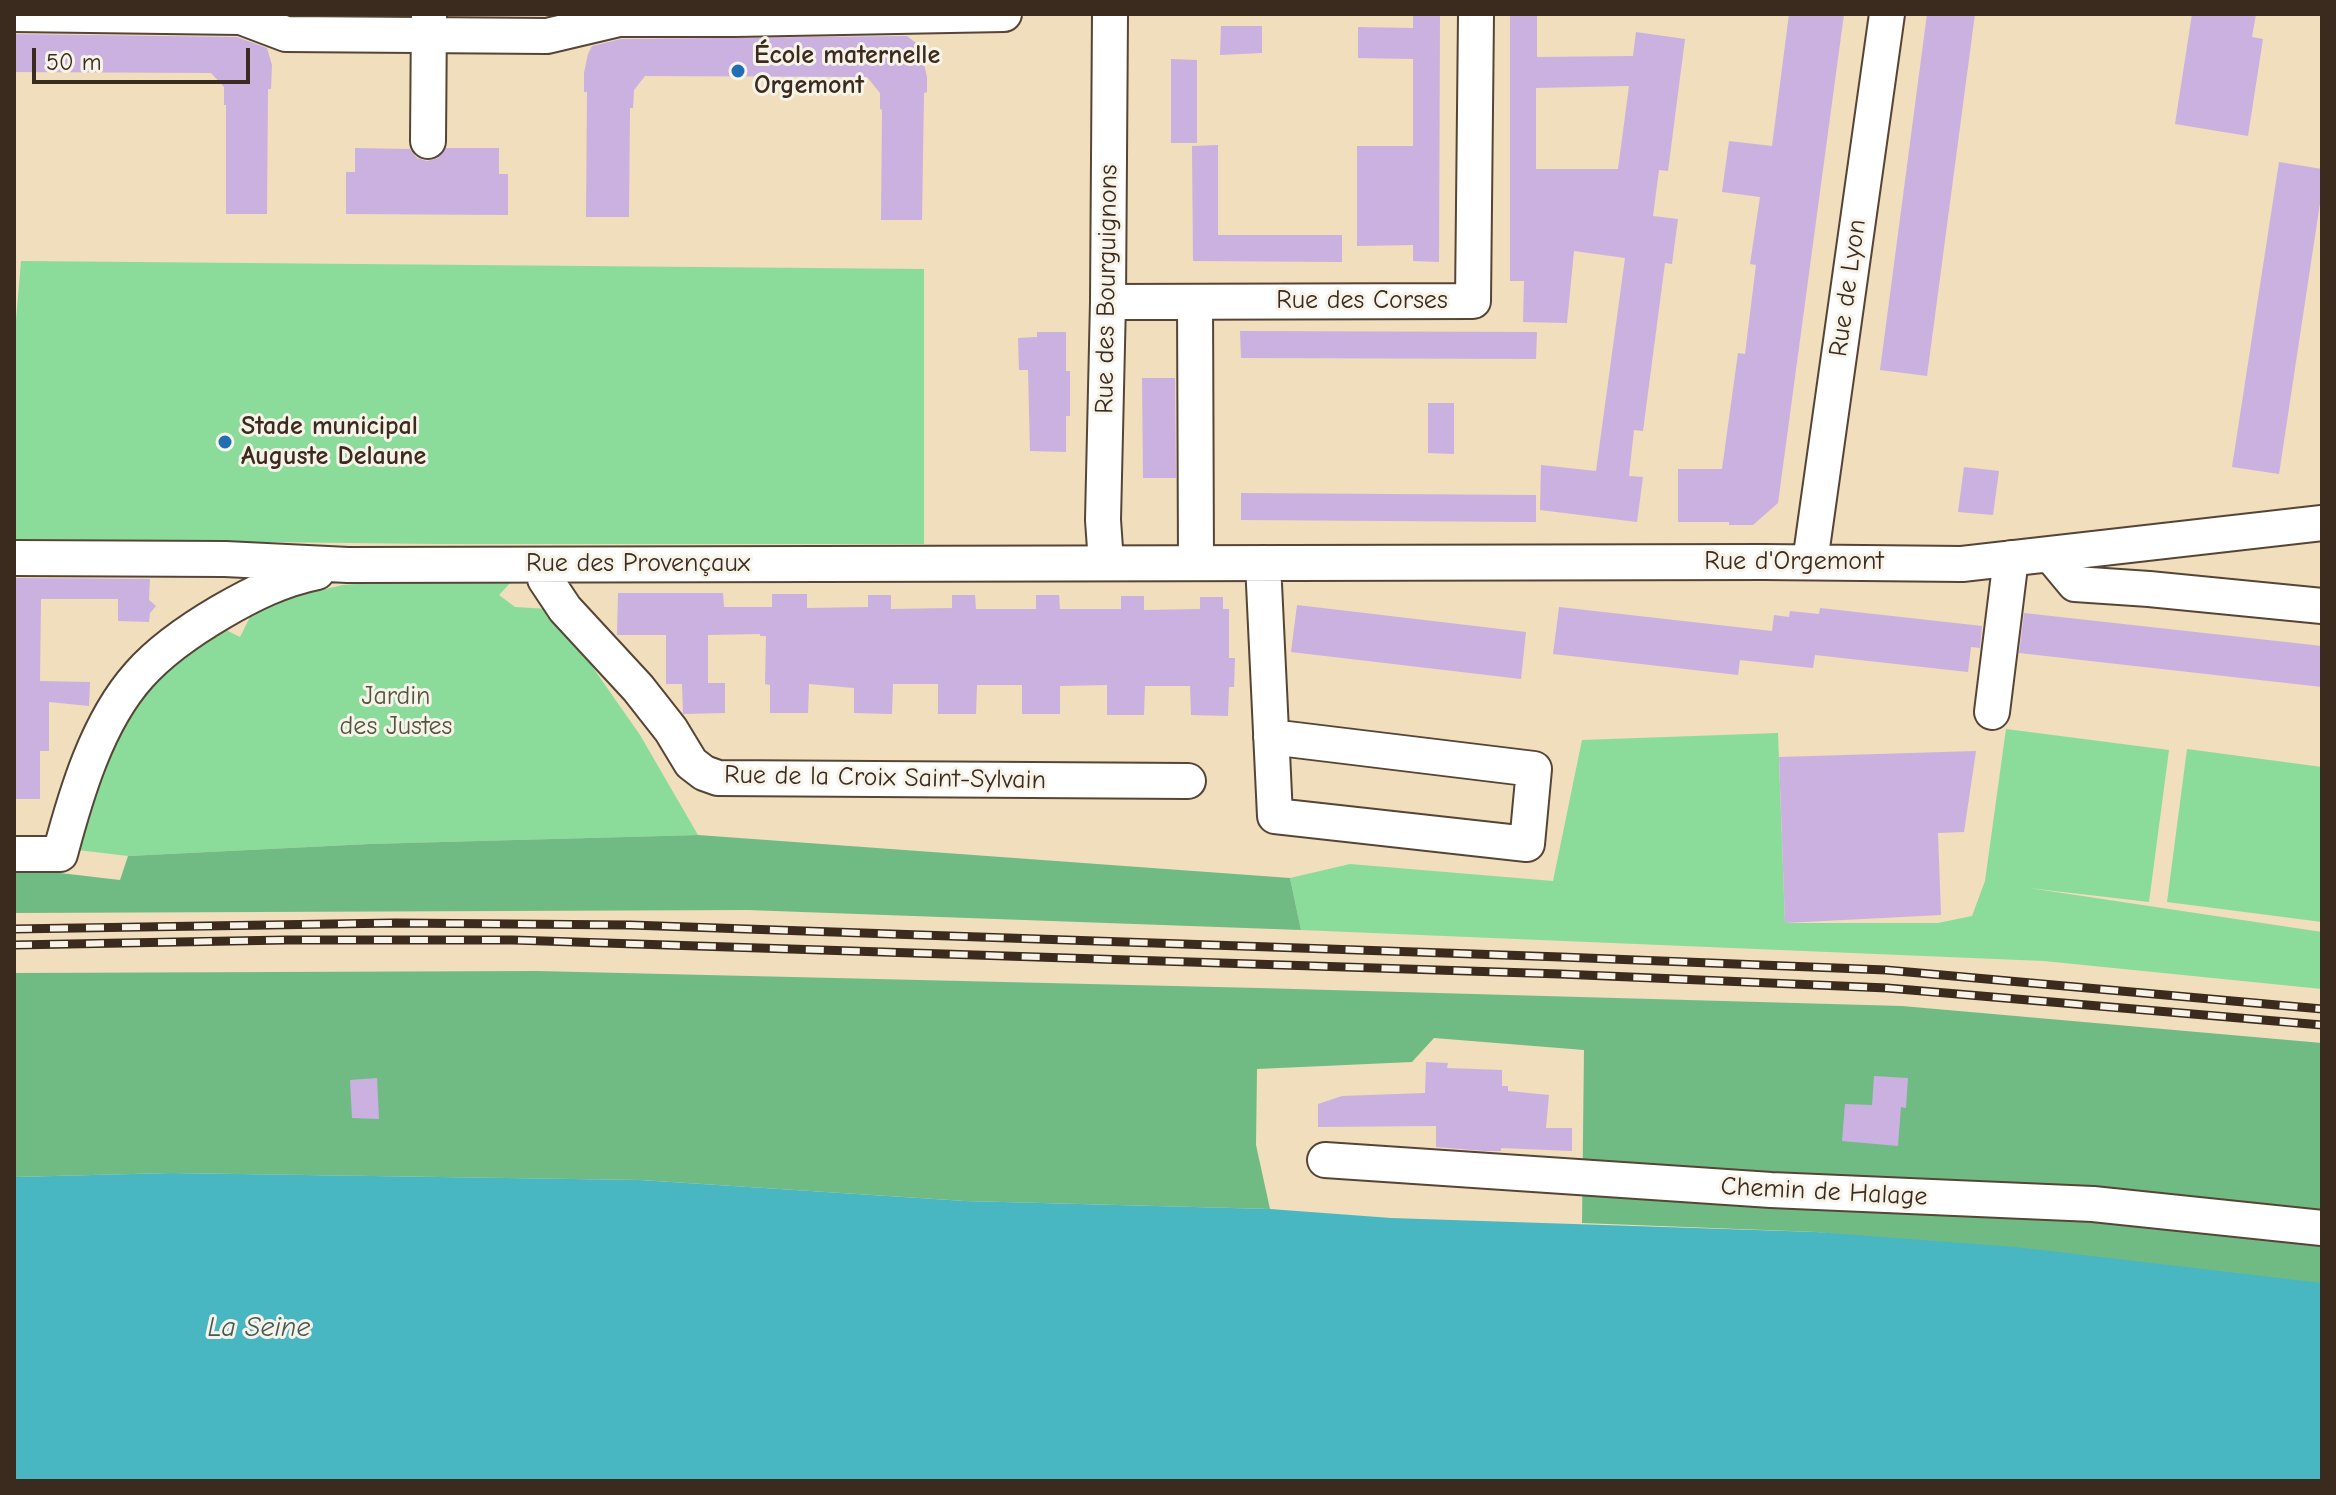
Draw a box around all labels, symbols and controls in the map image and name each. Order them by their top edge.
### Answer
scale bar [36,32,254,82]
place label: École maternelle Orgemont [754,40,940,102]
text: 50 m [46,48,102,76]
marker: École maternelle Orgemont [729,62,747,80]
street label: Rue des Bourguignons [1089,164,1125,414]
street label: Rue de Lyon [1823,217,1873,359]
street label: Rue des Corses [1276,285,1448,317]
place label: Stade municipal Auguste Delaune [241,411,426,472]
marker: Stade municipal Auguste Delaune [216,433,234,451]
street label: Rue d'Orgemont [1704,546,1884,578]
street label: Rue des Provençaux [526,548,750,580]
park label: Jardin des Justes [340,681,452,742]
street label: Rue de la Croix Saint-Sylvain [724,760,1046,796]
street label: Chemin de Halage [1720,1171,1928,1213]
water label: La Seine [208,1311,310,1345]

